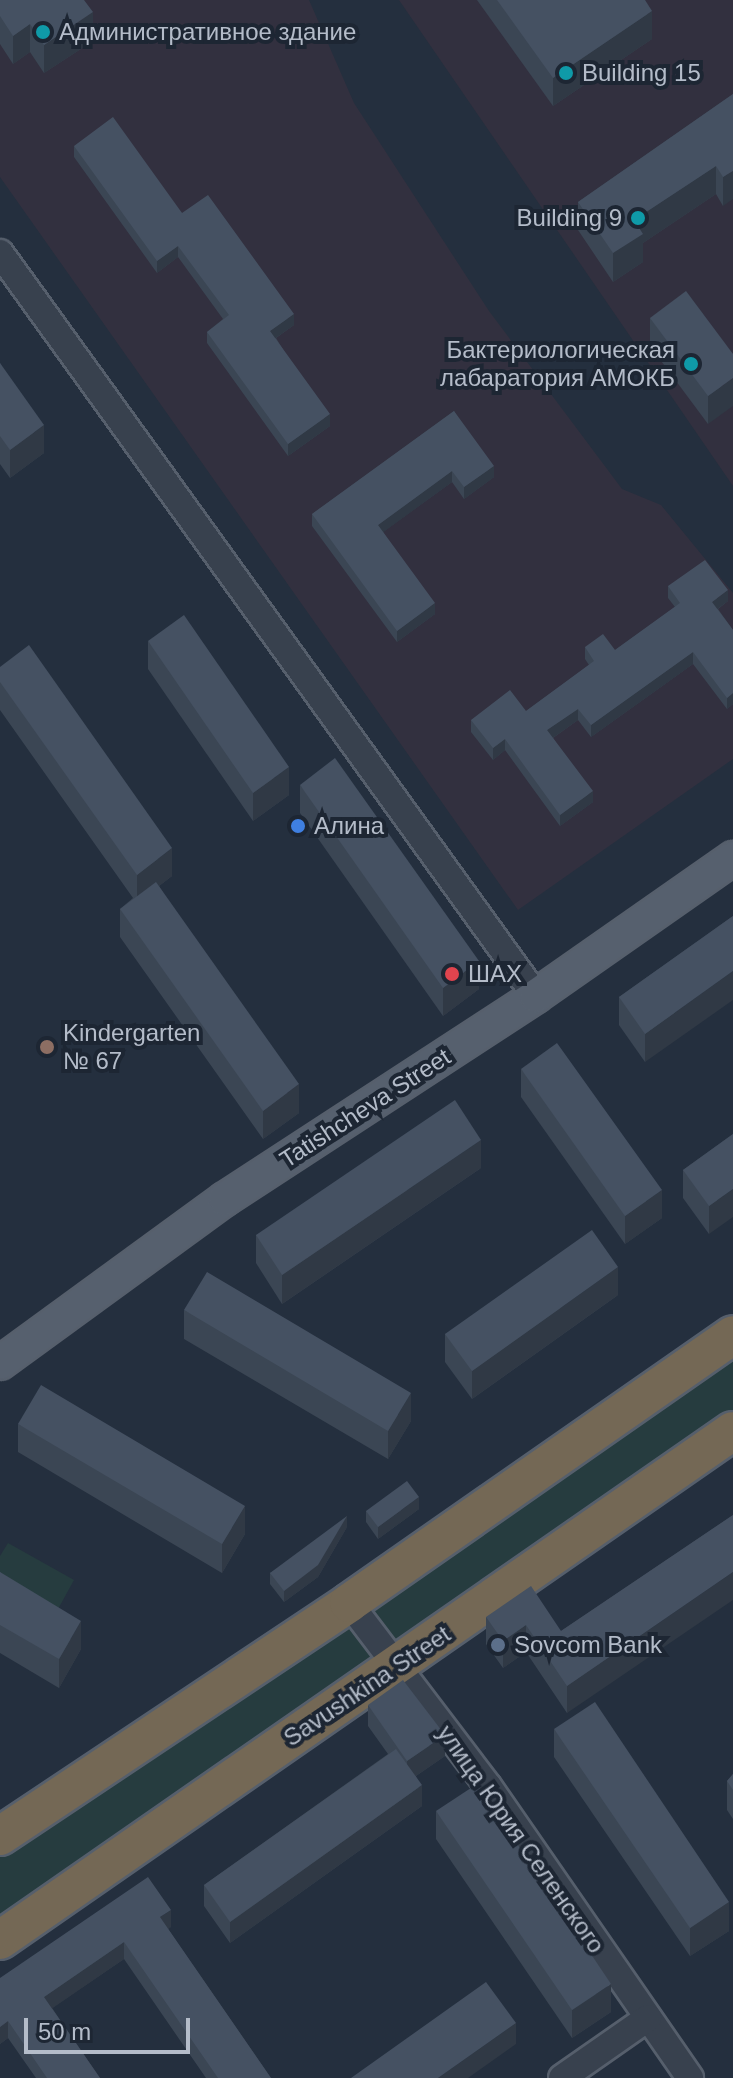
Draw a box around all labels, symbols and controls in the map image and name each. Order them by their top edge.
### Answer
place label: Административное здание [59,18,356,46]
marker: Административное здание [34,23,52,41]
place label: Building 15 [582,59,701,87]
marker: Building 15 [557,64,575,82]
place label: Building 9 [517,204,622,232]
marker: Building 9 [629,209,647,227]
place label: Бактериологическая лабаратория АМОКБ [440,336,675,392]
marker: Бактериологическая лабаратория АМОКБ [682,355,700,373]
place label: Алина [314,812,384,840]
marker: Алина [289,817,307,835]
place label: ШАХ [468,960,522,988]
marker: ШАХ [443,965,461,983]
place label: Kindergarten № 67 [63,1019,200,1075]
marker: Kindergarten № 67 [38,1038,56,1056]
street label: Tatishcheva Street [274,1042,456,1174]
street label: Savushkina Street [278,1620,456,1752]
place label: Sovcom Bank [514,1631,662,1659]
marker: Sovcom Bank [489,1636,507,1654]
street label: улица Юрия Селенского [431,1720,611,1958]
scale bar [28,2002,194,2052]
text: 50 m [38,2018,91,2045]

